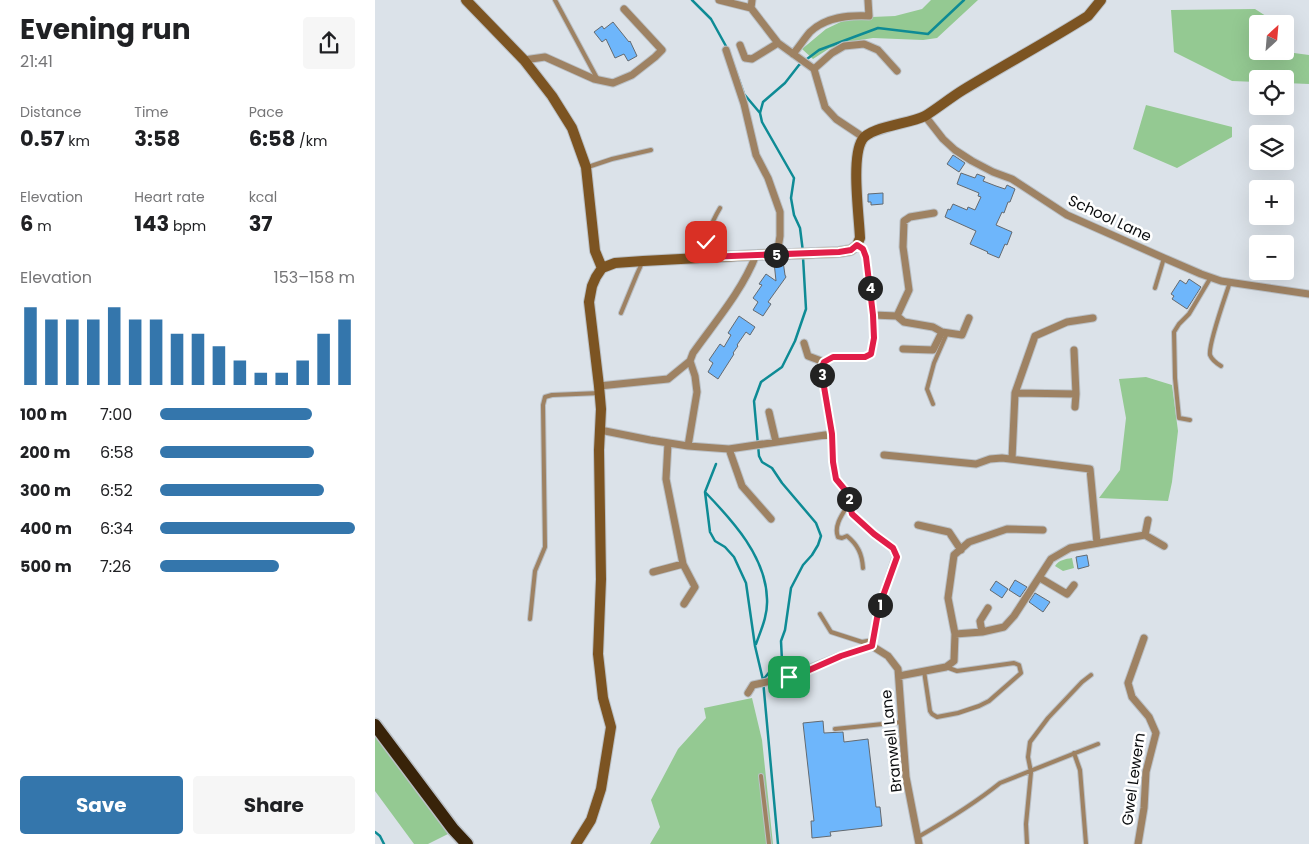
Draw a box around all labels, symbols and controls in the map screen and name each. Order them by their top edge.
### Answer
text: Evening run [20,10,191,49]
north arrow [1249,15,1294,60]
map controls [1249,15,1294,280]
button: share [303,17,355,69]
text: 21:41 [20,50,53,73]
button: locate [1249,70,1294,115]
text: Distance [20,102,81,122]
text: Time [134,102,168,122]
text: Pace [249,102,283,122]
text: 0.57 [20,124,65,153]
text: 3:58 [134,124,180,153]
text: 6:58 [249,124,295,153]
button: layers [1249,125,1294,170]
text: km [65,131,90,151]
text: /km [295,131,327,151]
button: + [1249,180,1294,225]
text: Elevation [20,187,83,207]
text: Heart rate [134,187,205,207]
text: kcal [249,187,277,207]
street label: School Lane [1065,189,1155,247]
text: 6 [20,209,33,238]
text: 143 [134,209,169,238]
text: 37 [249,209,273,238]
text: m [33,216,52,236]
text: bpm [169,216,206,236]
pin [685,221,727,263]
icon: check [692,228,720,256]
button: − [1249,235,1294,280]
pin: 5 [763,242,789,268]
text: 5 [772,245,781,265]
text: Elevation [20,266,92,289]
text: 153–158 m [274,266,355,289]
pin: 4 [857,276,883,300]
text: 4 [866,278,875,298]
pin: 3 [809,362,835,388]
text: 3 [818,365,827,385]
text: 100 m [20,403,67,426]
text: 7:00 [100,403,132,426]
text: 200 m [20,441,70,464]
text: 6:58 [100,441,134,464]
text: 300 m [20,479,71,502]
text: 6:52 [100,479,133,502]
pin: 2 [837,486,861,512]
text: 2 [846,489,854,509]
text: 400 m [20,517,72,540]
text: 6:34 [100,517,133,540]
text: 500 m [20,555,72,578]
text: 7:26 [100,555,132,578]
pin: 1 [867,592,893,618]
text: 1 [878,595,883,615]
pin [768,656,810,698]
icon: arrive [775,663,803,691]
street label: Branwell Lane [875,689,907,793]
street label: Gwel Lewern [1116,731,1150,827]
button: Save [20,776,183,834]
button: Share [193,776,355,834]

